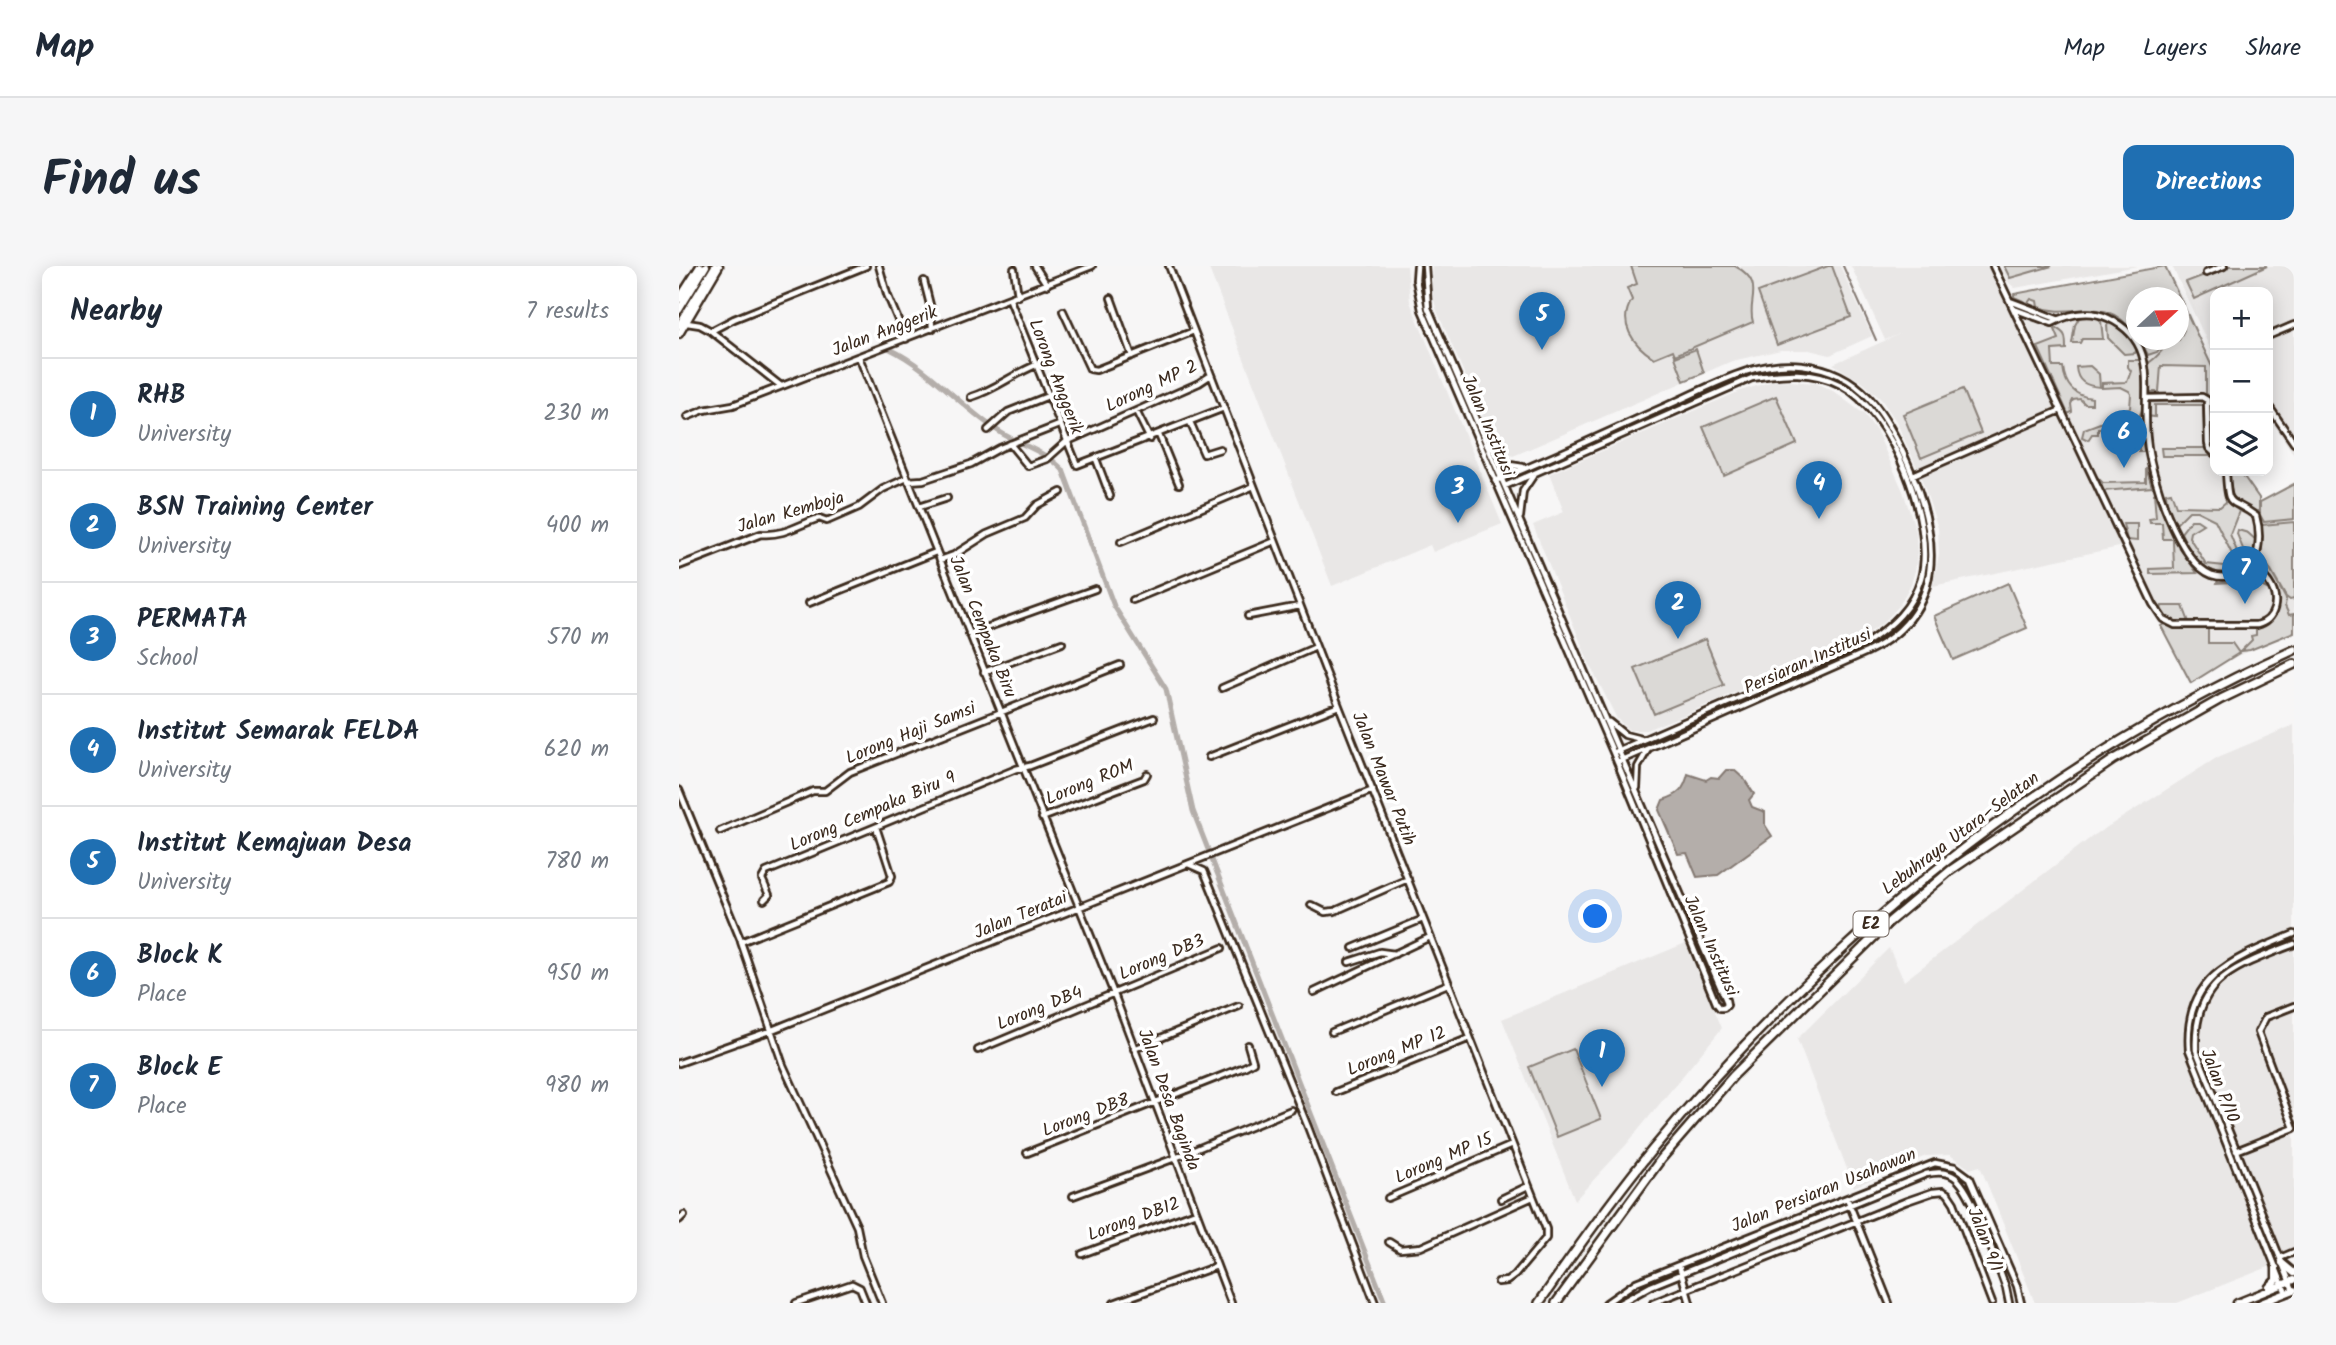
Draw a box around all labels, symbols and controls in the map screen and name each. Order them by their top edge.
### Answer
text: Map [35,22,95,75]
text: Map [2063,29,2105,68]
text: Layers [2143,29,2207,68]
text: Share [2245,29,2301,68]
text: Find us [42,143,200,221]
button: Directions [2123,145,2294,220]
north arrow [2126,287,2189,350]
map controls [2210,287,2273,476]
button: + [2210,287,2273,350]
text: Nearby [70,288,162,336]
pin: 5 [1519,292,1565,350]
text: 7 results [526,294,609,330]
street label: Jalan Anggerik [828,298,943,365]
street label: Lorong Anggerik [1020,315,1091,440]
button: − [2210,350,2273,413]
street label: Lorong MP 2 [1101,353,1203,421]
street label: Jalan Institusi [1453,371,1522,482]
text: RHB [137,375,186,417]
text: 1 [90,396,96,432]
text: 230 m [543,396,609,432]
pin: 6 [2101,410,2147,468]
button: layers [2210,413,2273,476]
text: University [137,417,231,453]
pin: 4 [1796,461,1842,519]
pin: 3 [1435,465,1481,523]
street label: Jalan Kemboja [734,484,848,542]
text: BSN Training Center [137,487,373,529]
text: 2 [86,508,100,544]
text: 400 m [546,508,609,544]
text: University [137,529,231,565]
pin: 7 [2222,546,2268,604]
street label: Jalan Cempaka Biru [940,551,1024,703]
pin: 2 [1655,581,1701,639]
text: PERMATA [137,599,248,641]
text: 3 [87,620,99,656]
text: 570 m [547,620,609,656]
street label: Persiaran Institusi [1739,621,1877,703]
text: School [137,641,198,677]
street label: Lorong Haji Samsi [841,694,981,773]
street label: Jalan Mawar Putih [1343,708,1423,850]
text: Institut Semarak FELDA [137,711,420,753]
text: 4 [87,732,99,768]
text: 620 m [544,732,609,768]
street label: Lorong ROM [1041,752,1139,814]
text: University [137,753,231,789]
street label: Lorong Cempaka Biru 9 [785,764,961,860]
street label: Lebuhraya Utara–Selatan [1876,765,2046,903]
text: Institut Kemajuan Desa [137,823,412,865]
text: 5 [87,844,99,880]
text: 780 m [546,844,609,880]
text: University [137,865,231,901]
street label: Jalan Teratai [970,884,1073,948]
street label: Jalan Institusi [1675,891,1746,1002]
your location [1578,899,1612,933]
road number: E2 [1853,912,1889,936]
street label: Lorong DB3 [1115,927,1209,989]
text: Block K [137,935,223,977]
text: 6 [87,956,99,992]
text: 950 m [546,956,609,992]
text: Place [137,977,187,1013]
street label: Lorong DB4 [993,979,1087,1039]
street label: Lorong MP 12 [1343,1019,1451,1085]
street label: Jalan Desa Baginda [1129,1025,1207,1175]
pin: 1 [1579,1029,1625,1087]
street label: Jalan P/10 [2192,1045,2246,1127]
text: Block E [137,1047,222,1089]
text: 7 [88,1068,98,1104]
text: 980 m [545,1068,609,1104]
street label: Lorong DB8 [1038,1086,1134,1146]
text: Place [137,1089,187,1125]
street label: Lorong MP 15 [1390,1125,1499,1193]
street label: Jalan Persiaran Usahawan [1727,1141,1921,1241]
street label: Lorong DB12 [1084,1190,1184,1250]
street label: Jalan 9/1 [1958,1203,2010,1277]

